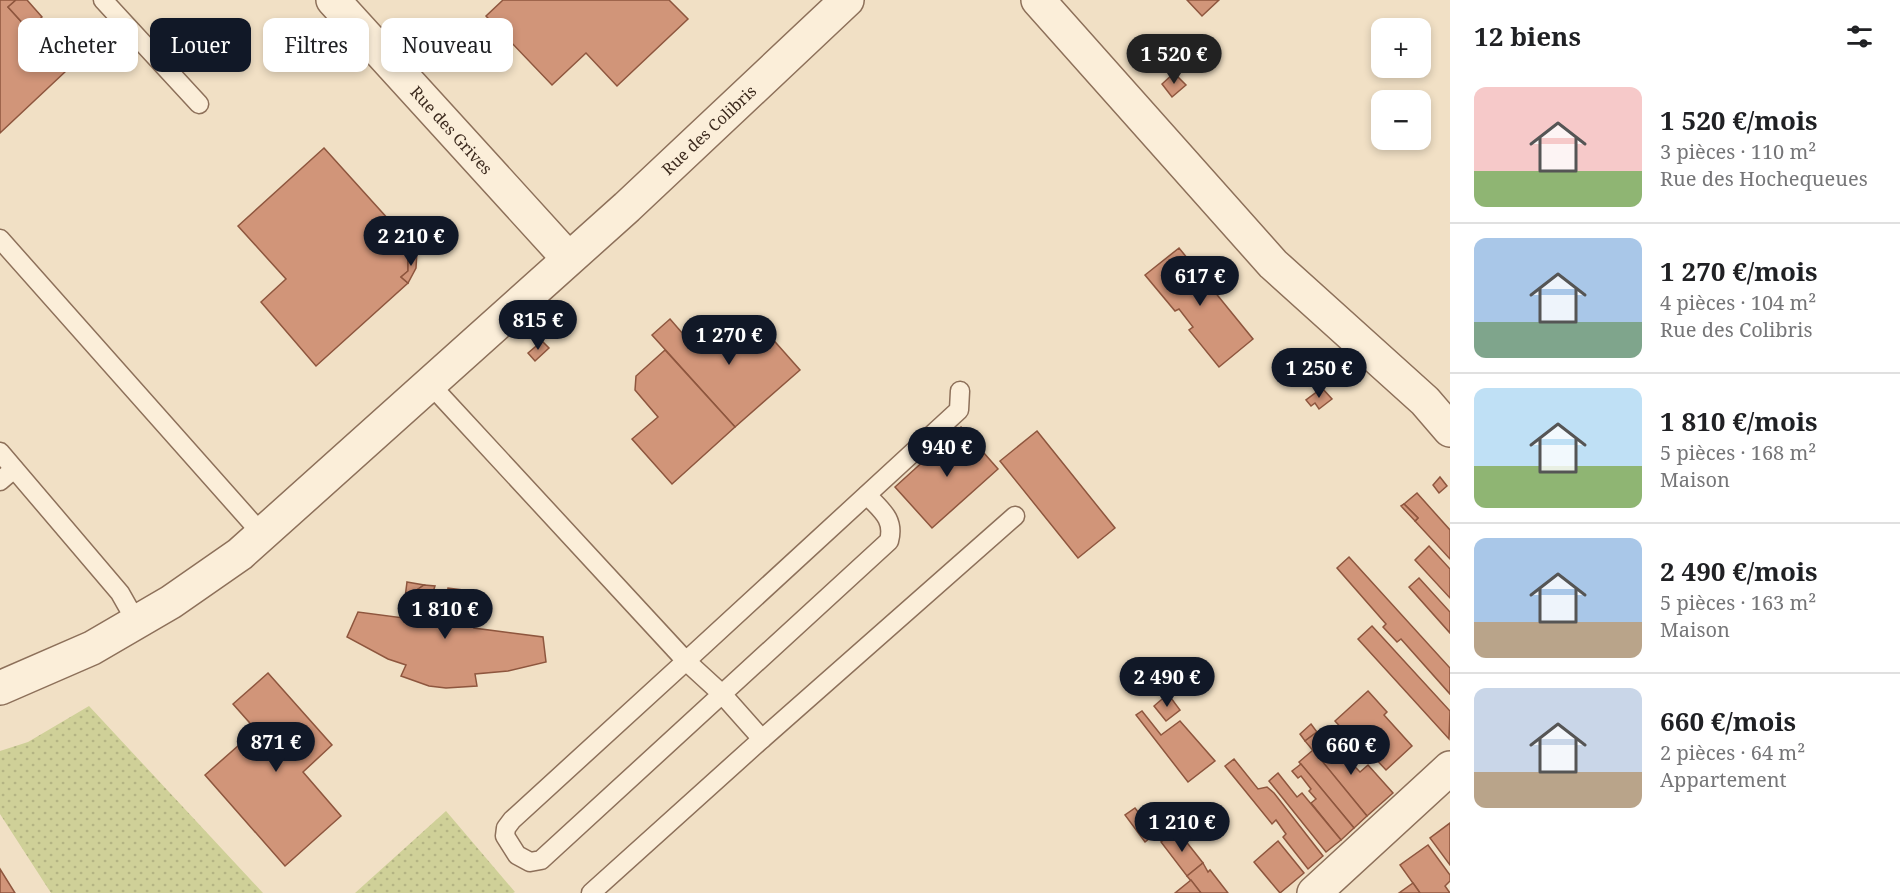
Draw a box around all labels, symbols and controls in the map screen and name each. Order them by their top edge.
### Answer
chip: Acheter [18,18,138,72]
chip: Louer [150,18,251,72]
chip: Filtres [263,18,369,72]
chip: Nouveau [381,18,513,72]
map controls [1371,18,1431,150]
button: + [1371,18,1431,78]
text: 12 biens [1474,18,1581,54]
icon: filters [1843,20,1876,53]
pin: 1 520 € [1119,34,1229,85]
text: 1 520 € [1141,40,1207,67]
street label: Rue des Colibris [657,80,761,180]
street label: Rue des Grives [406,81,497,179]
button: − [1371,90,1431,150]
text: 1 520 €/mois [1660,102,1818,138]
icon: home [1522,111,1594,183]
text: 3 pièces · 110 m² [1660,138,1816,165]
text: Rue des Hochequeues [1660,165,1868,192]
pin: 2 210 € [356,216,466,267]
text: 2 210 € [378,222,444,249]
text: 1 270 €/mois [1660,253,1818,289]
pin: 617 € [1158,256,1242,307]
text: 617 € [1175,262,1225,289]
icon: home [1522,262,1594,334]
text: 4 pièces · 104 m² [1660,289,1816,316]
pin: 815 € [496,300,580,351]
text: 815 € [513,306,563,333]
pin: 1 270 € [674,315,784,366]
text: Rue des Colibris [1660,316,1812,343]
text: 1 270 € [696,321,762,348]
pin: 1 250 € [1264,348,1374,399]
text: 1 250 € [1286,354,1352,381]
text: 1 810 €/mois [1660,403,1818,439]
icon: home [1522,412,1594,484]
pin: 940 € [905,427,989,478]
text: 940 € [922,433,972,460]
text: 5 pièces · 168 m² [1660,439,1816,466]
text: Maison [1660,466,1730,493]
text: 2 490 €/mois [1660,553,1818,589]
icon: home [1522,562,1594,634]
pin: 1 810 € [390,589,500,640]
text: 5 pièces · 163 m² [1660,589,1816,616]
text: 1 810 € [412,595,478,622]
text: Maison [1660,616,1730,643]
pin: 2 490 € [1112,657,1222,708]
text: 2 490 € [1134,663,1200,690]
text: 660 €/mois [1660,703,1796,739]
icon: home [1522,712,1594,784]
pin: 871 € [234,722,318,773]
pin: 660 € [1309,725,1393,776]
text: 871 € [251,728,301,755]
text: 660 € [1326,731,1376,758]
text: 2 pièces · 64 m² [1660,739,1805,766]
text: Appartement [1660,766,1787,793]
pin: 1 210 € [1127,802,1237,853]
text: 1 210 € [1149,808,1215,835]

